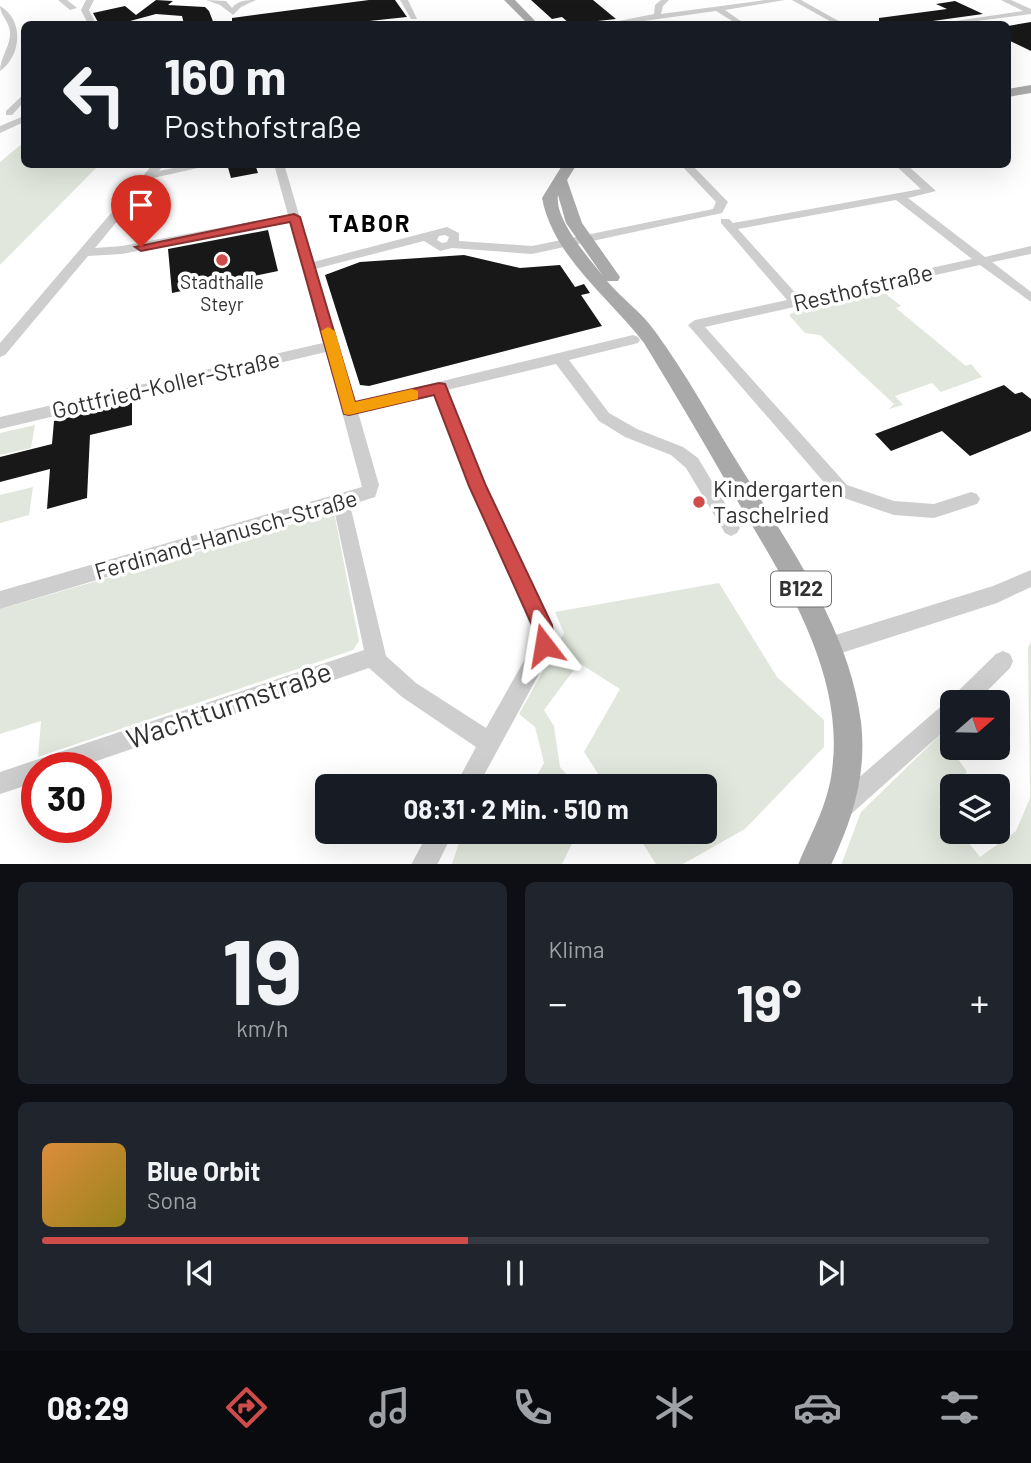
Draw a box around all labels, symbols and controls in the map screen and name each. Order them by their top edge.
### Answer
text: 160 m [164,46,286,105]
icon: left [49,49,140,140]
text: Posthofstraße [164,106,362,144]
pin [111,175,171,247]
icon: arrive [122,186,160,224]
district label: TABOR [328,208,412,237]
marker: Stadthalle Steyr [214,252,230,268]
street label: Resthofstraße [790,257,935,317]
place label: Stadthalle Steyr [180,270,264,315]
street label: Gottfried-Koller-Straße [49,344,282,424]
place label: Kindergarten Taschelried [713,474,844,528]
street label: Ferdinand-Hanusch-Straße [91,483,360,585]
marker: Kindergarten Taschelried [691,494,707,510]
road number: B122 [771,572,831,606]
position arrow [507,608,581,682]
street label: Wachtturmstraße [122,653,336,755]
north arrow [940,690,1010,760]
map controls [940,690,1010,844]
speed limit sign: 30 [21,752,112,843]
button: layers [940,774,1010,844]
text: 08:31 · 2 Min. · 510 m [403,793,629,824]
text: 19 [222,914,303,1023]
text: Klima [549,935,604,963]
text: 19° [736,970,802,1032]
text: − [549,979,568,1025]
text: + [970,979,989,1025]
text: km/h [236,1014,288,1042]
text: Blue Orbit [147,1155,260,1186]
text: Sona [147,1186,197,1214]
icon: previous [181,1254,219,1292]
icon: pause [496,1254,534,1292]
icon: next [812,1254,850,1292]
icon: directions [222,1383,271,1432]
icon: music [365,1383,414,1432]
icon: phone [508,1383,557,1432]
icon: climate [650,1383,699,1432]
icon: car [793,1383,842,1432]
icon: filters [935,1383,984,1432]
text: 08:29 [47,1388,129,1426]

